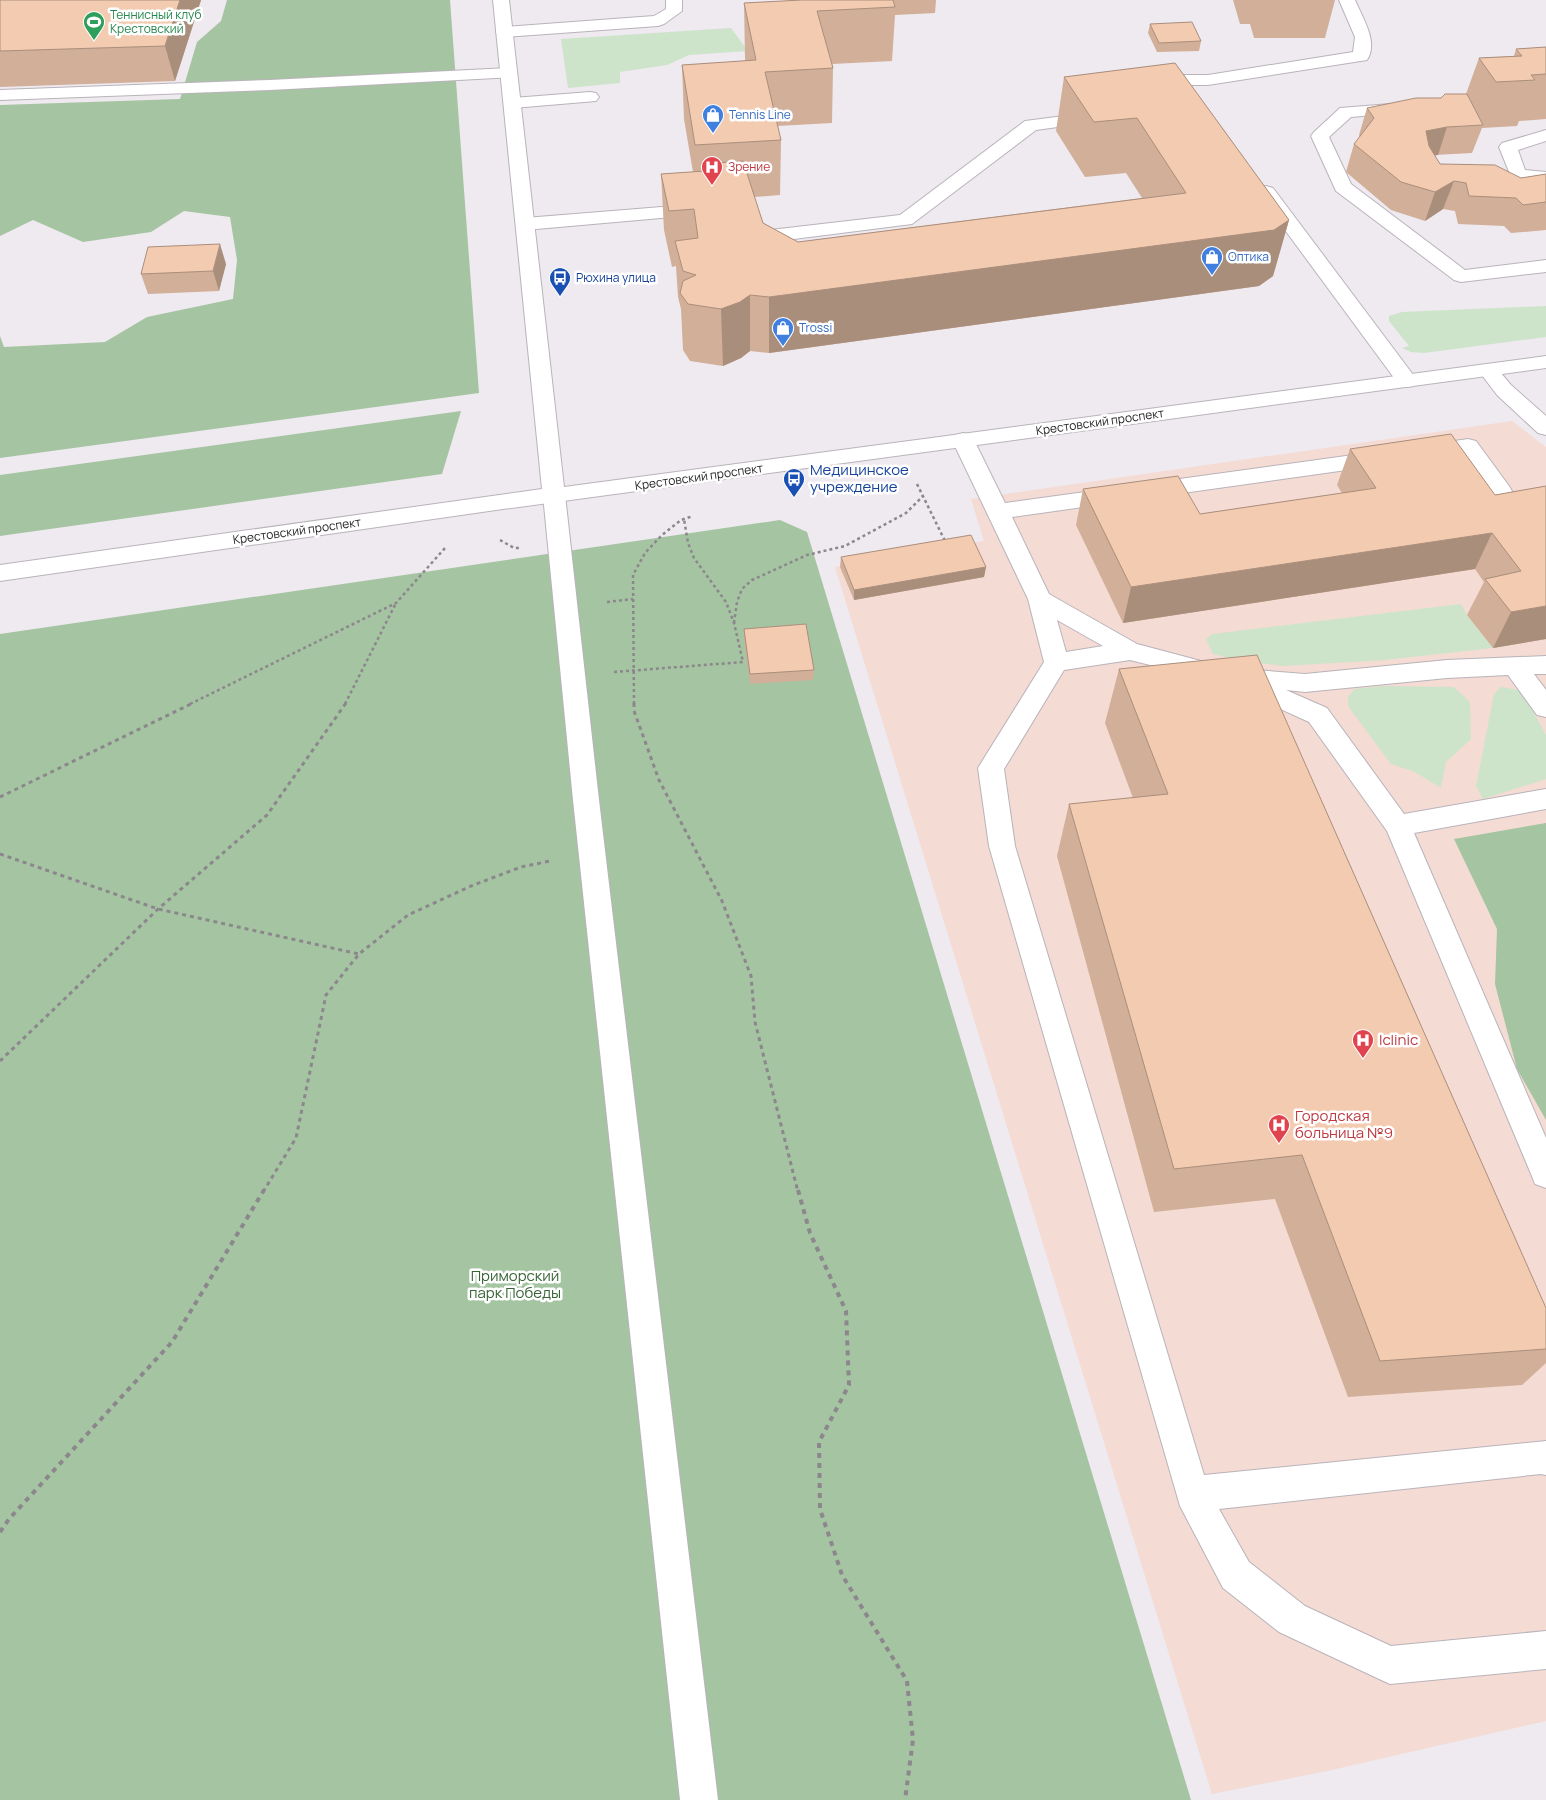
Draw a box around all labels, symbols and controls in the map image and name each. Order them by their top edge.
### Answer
place label: Теннисный клуб Крестовский [110,6,201,37]
sports icon: Теннисный клуб Крестовский [82,10,106,41]
shop icon: Tennis Line [701,103,725,134]
place label: Tennis Line [729,106,791,123]
hospital icon: Зрение [700,155,724,186]
place label: Зрение [728,158,770,175]
shop icon: Оптика [1200,245,1224,276]
place label: Оптика [1228,248,1269,265]
bus stop icon: Рюхина улица [548,266,572,297]
place label: Рюхина улица [576,269,656,286]
shop icon: Trossi [771,316,795,347]
place label: Trossi [799,319,832,336]
street label: Крестовский проспект [1035,404,1165,439]
street label: Крестовский проспект [634,459,764,494]
place label: Медицинское учреждение [810,459,909,497]
bus stop icon: Медицинское учреждение [782,467,806,498]
street label: Крестовский проспект [232,513,362,548]
hospital icon: Iclinic [1351,1028,1375,1059]
place label: Iclinic [1379,1029,1418,1050]
place label: Городская больница №9 [1295,1105,1393,1143]
hospital icon: Городская больница №9 [1267,1113,1291,1144]
park label: Приморский парк Победы [469,1265,561,1303]

